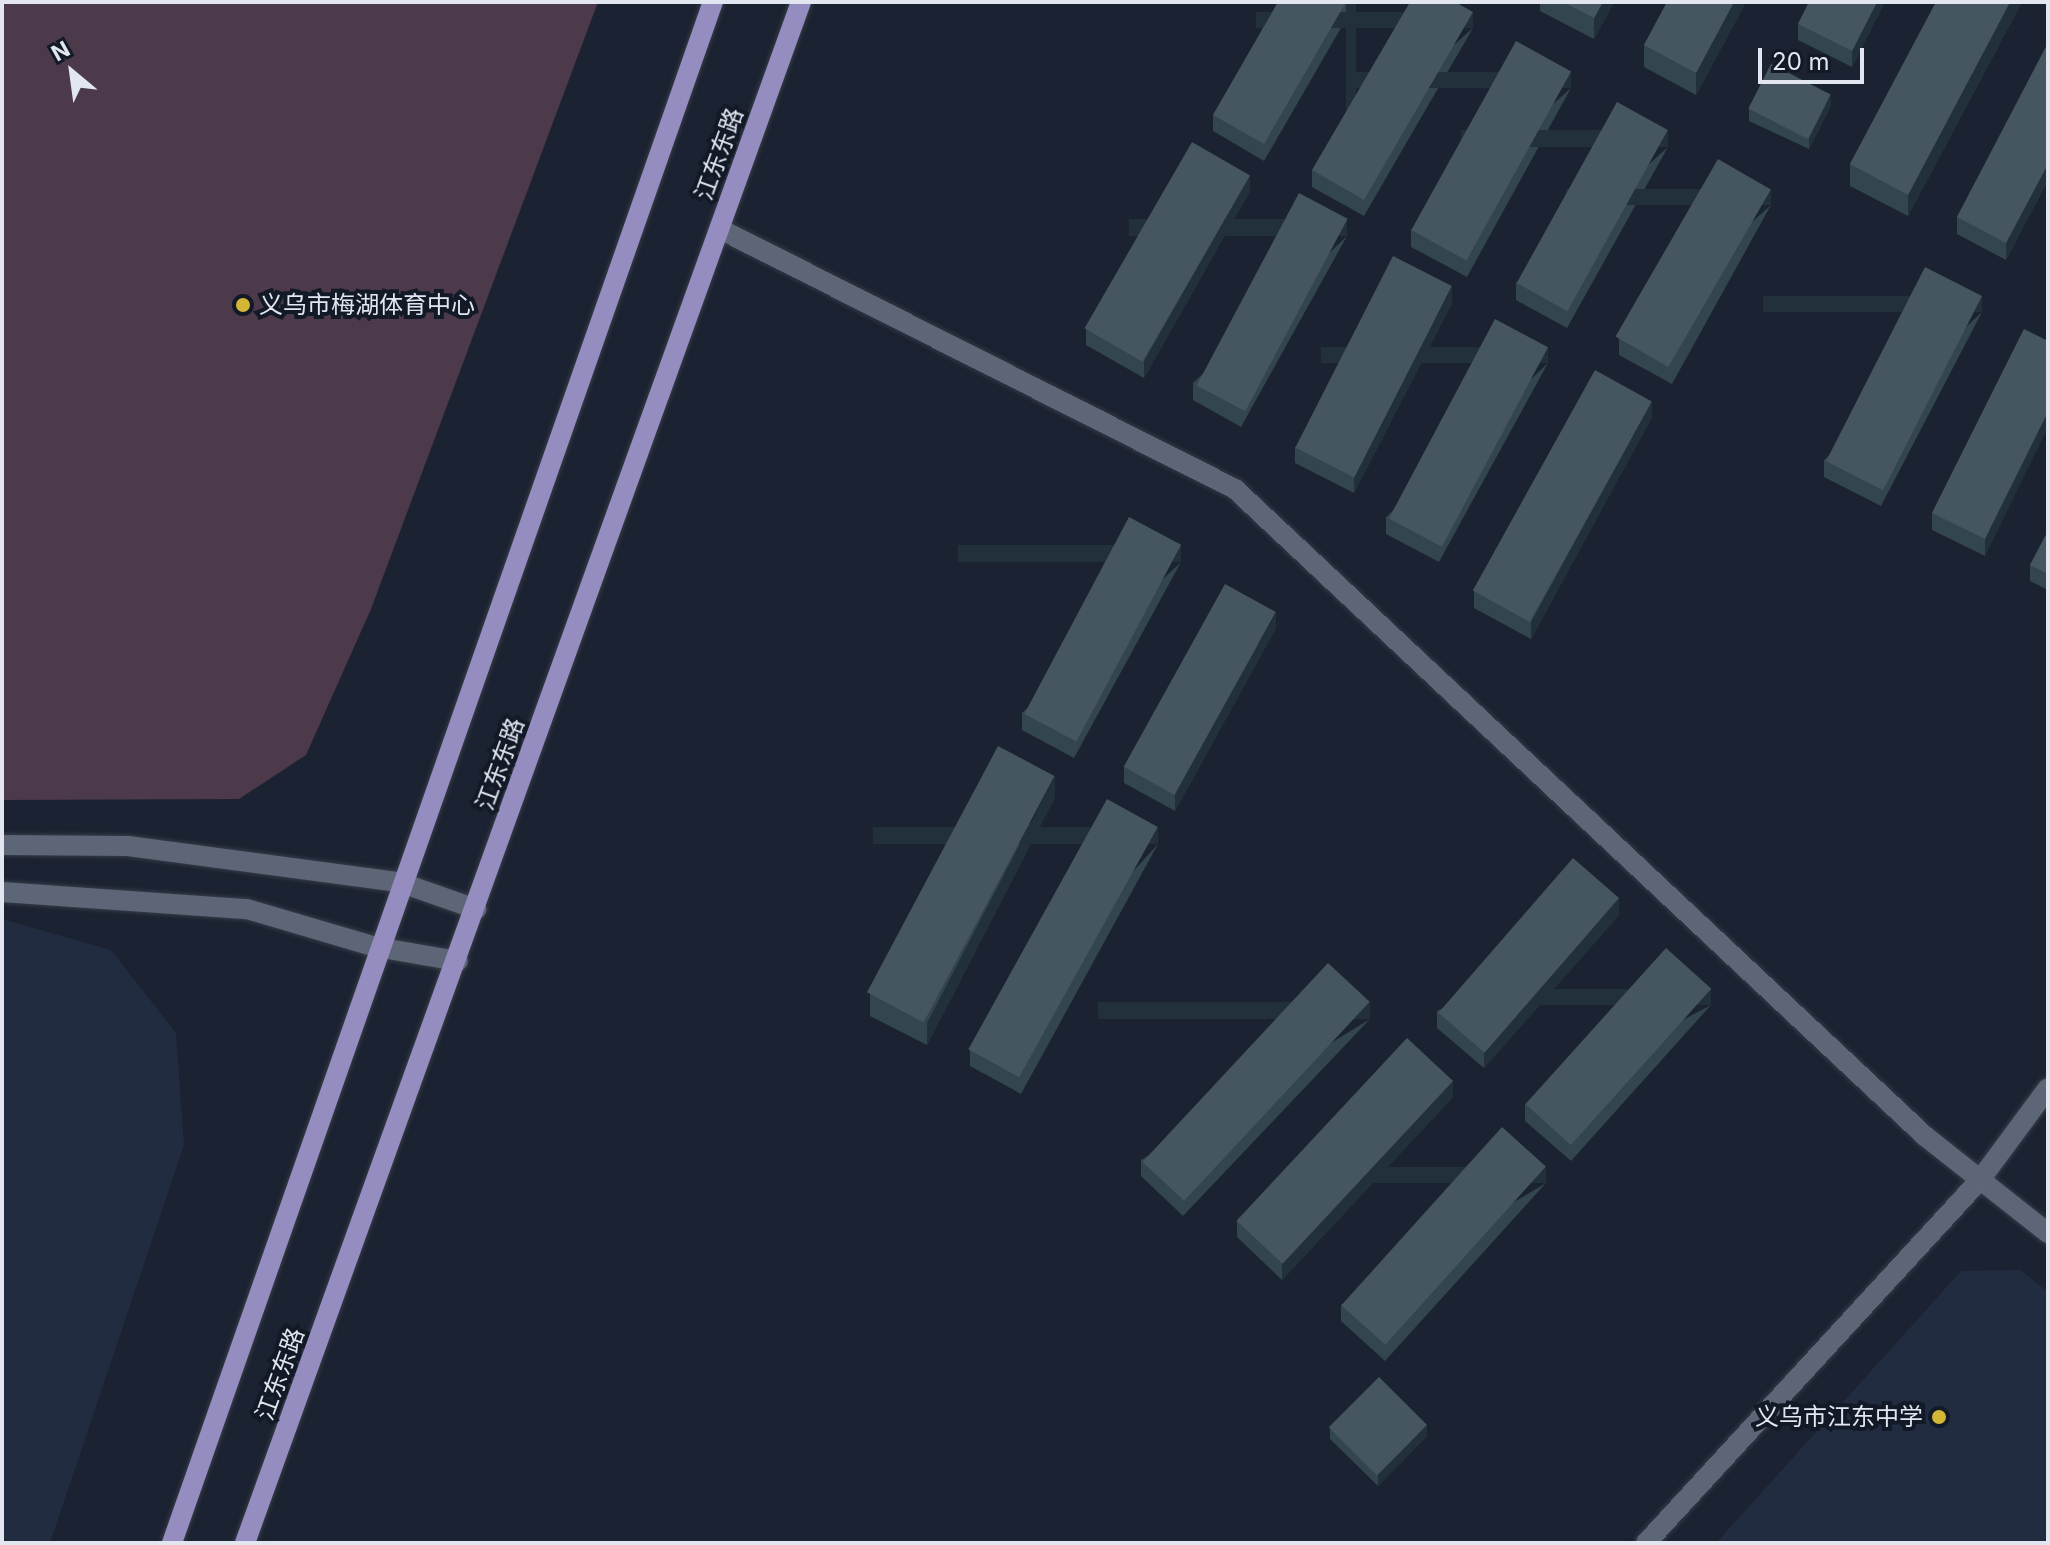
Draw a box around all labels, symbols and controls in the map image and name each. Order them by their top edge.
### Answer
north arrow [32,32,112,112]
scale bar [1762,32,1868,82]
text: N [47,36,74,66]
text: 20 m [1772,47,1830,76]
street label: 江东东路 [689,104,749,204]
place label: 义乌市梅湖体育中心 [259,291,475,319]
marker: 义乌市梅湖体育中心 [234,296,252,314]
street label: 江东东路 [470,714,530,814]
street label: 江东东路 [250,1324,310,1424]
place label: 义乌市江东中学 [1755,1403,1923,1431]
marker: 义乌市江东中学 [1930,1408,1948,1426]

